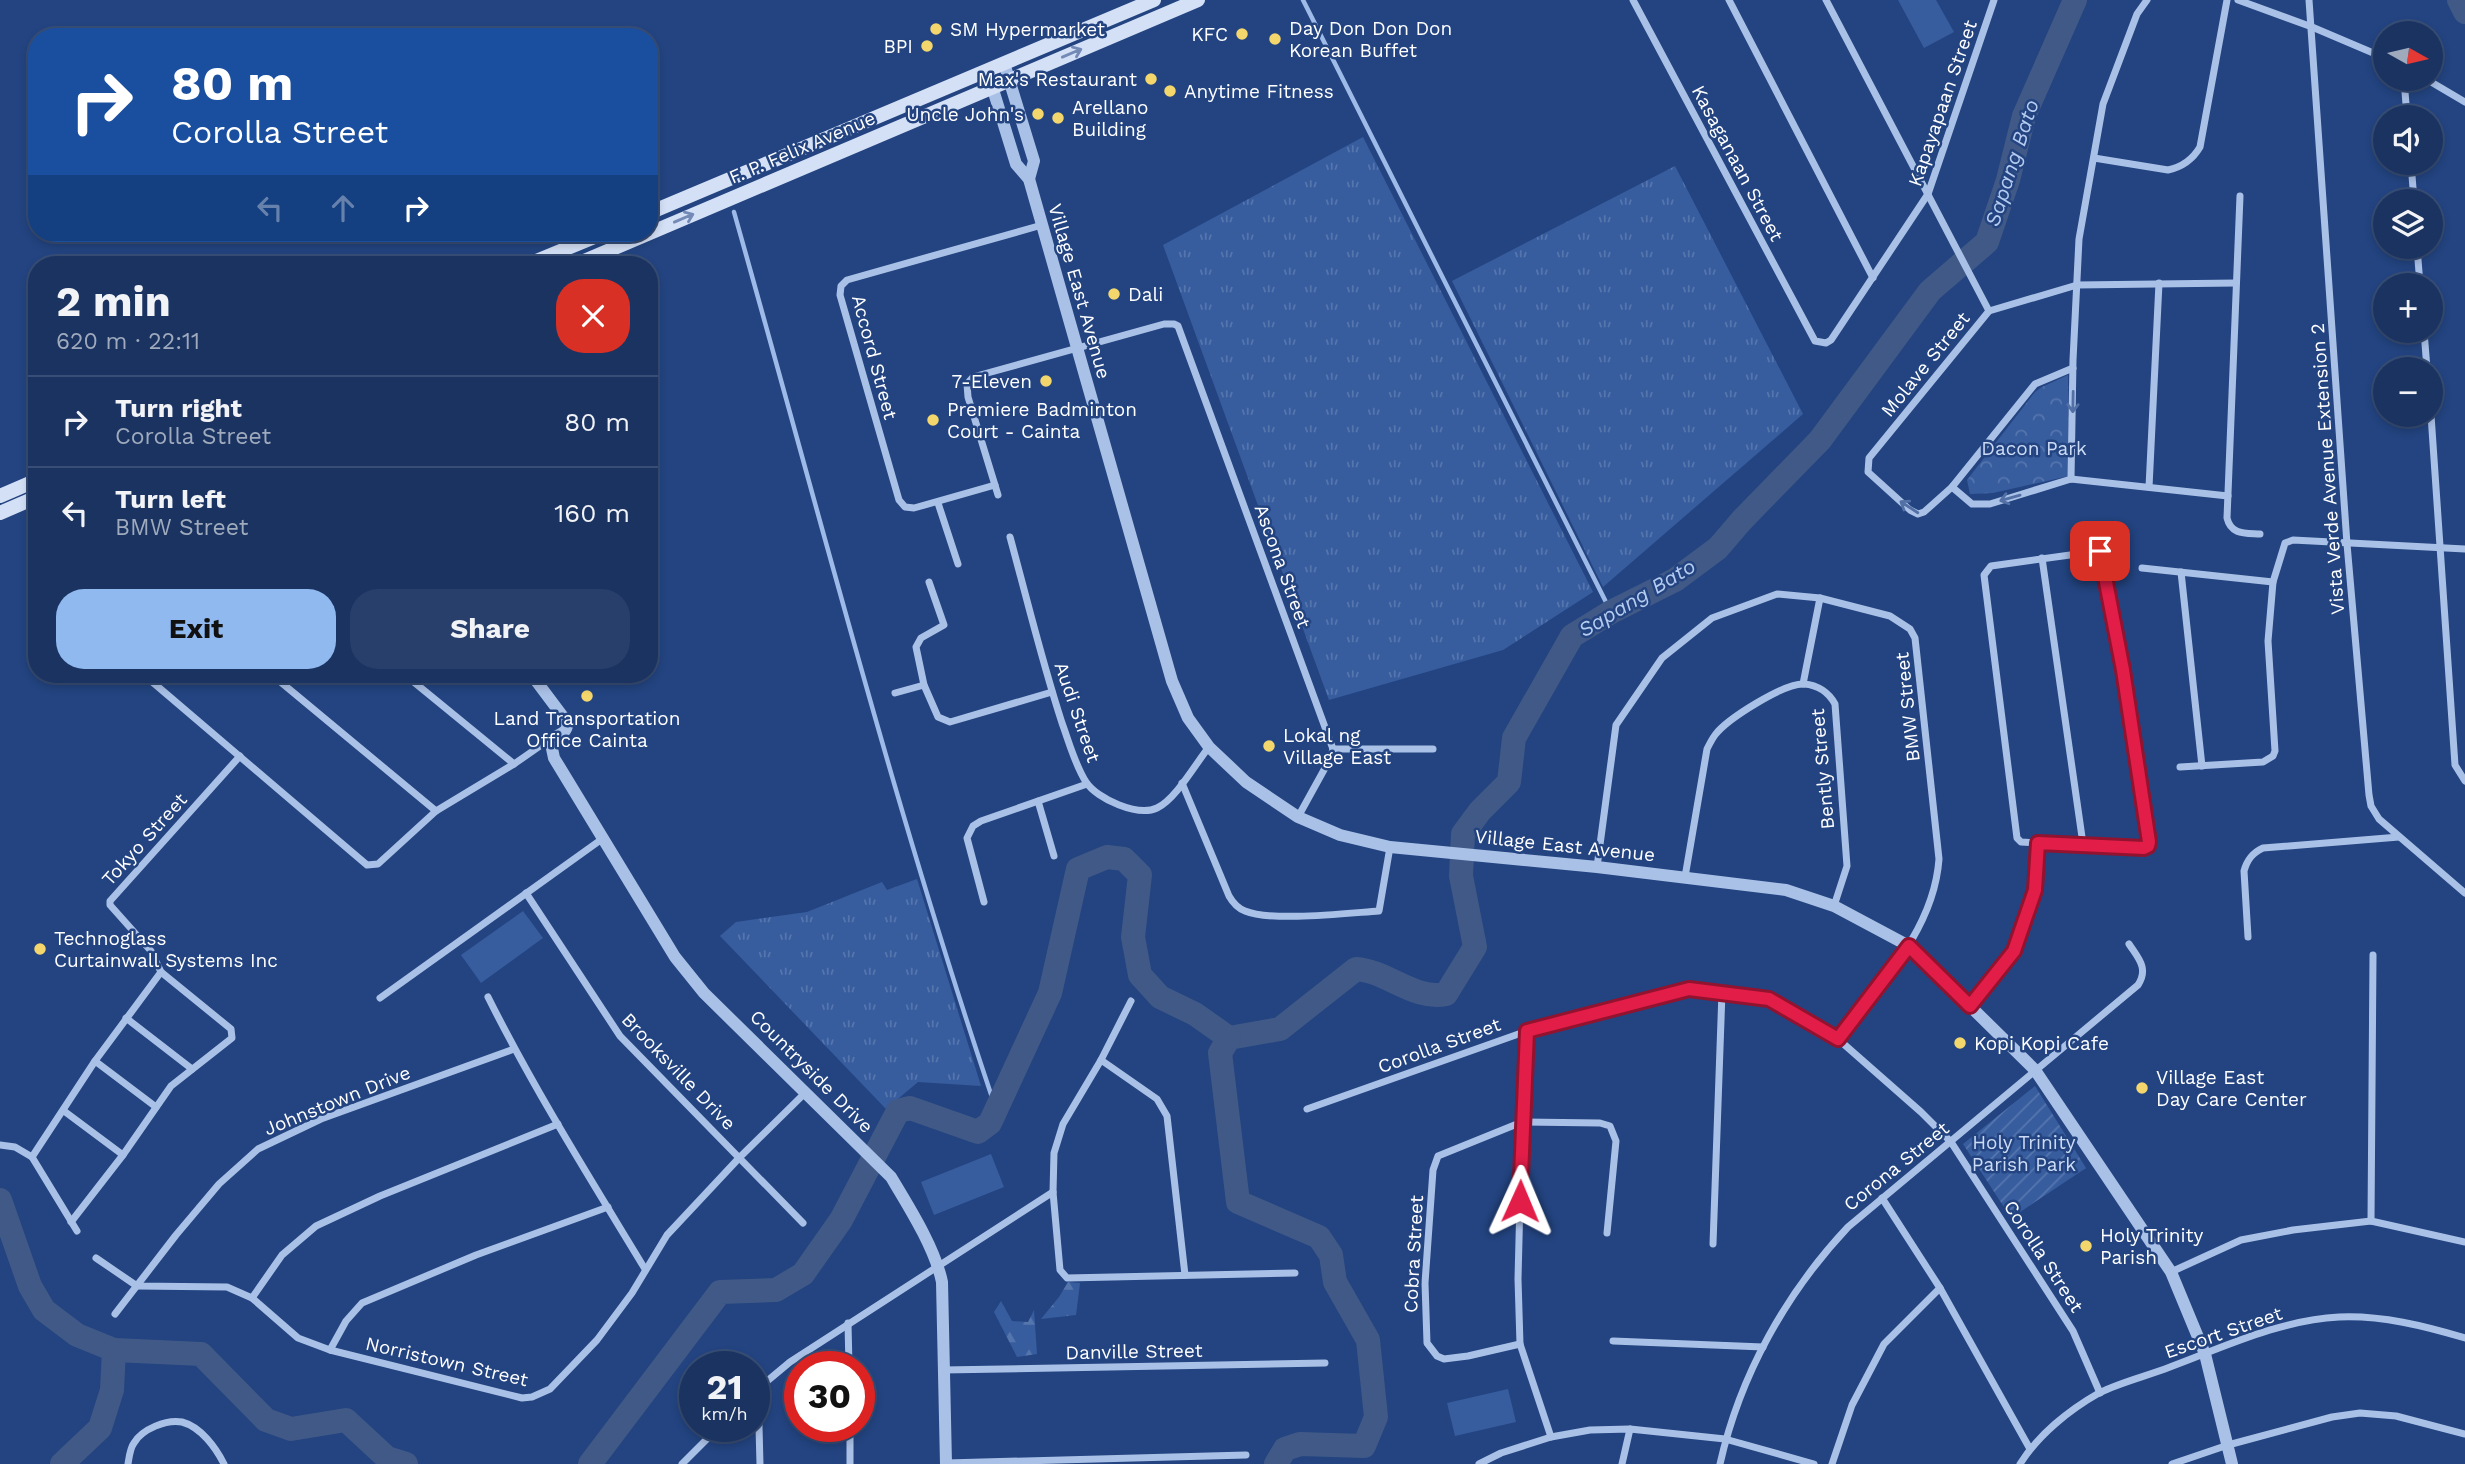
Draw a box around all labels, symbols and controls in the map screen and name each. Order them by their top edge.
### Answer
place label: Day Don Don Don Korean Buffet [1289,17,1452,62]
street label: Kapayapaan Street [1903,17,1982,189]
place label: SM Hypermarket [950,18,1105,41]
marker: SM Hypermarket [928,21,944,37]
north arrow [2373,21,2443,91]
map controls [2373,21,2443,427]
place label: KFC [1191,23,1228,46]
marker: KFC [1234,26,1250,42]
marker: Day Don Don Don Korean Buffet [1267,31,1283,47]
place label: BPI [883,35,913,58]
marker: BPI [919,38,935,54]
one-way arrow [1060,46,1082,59]
text: 80 m [171,54,293,112]
icon: right [56,56,147,147]
place label: Max's Restaurant [978,68,1137,91]
marker: Max's Restaurant [1143,71,1159,87]
place label: Anytime Fitness [1184,80,1334,103]
street label: Kasaganaan Street [1687,81,1788,245]
marker: Anytime Fitness [1162,83,1178,99]
place label: Arellano Building [1072,96,1149,141]
water label: Sapang Bato [1979,96,2044,230]
place label: Uncle John's [906,103,1024,126]
button: sound [2373,105,2443,175]
street label: F. P. Felix Avenue [725,106,879,189]
marker: Uncle John's [1030,106,1046,122]
marker: Arellano Building [1050,110,1066,126]
text: Corolla Street [171,113,388,151]
icon: left [251,189,289,227]
icon: ahead [324,189,362,227]
icon: right [397,189,435,227]
button: layers [2373,189,2443,259]
street label: Village East Avenue [1044,201,1116,381]
one-way arrow [673,211,695,224]
button: + [2373,273,2443,343]
text: 2 min [56,277,171,326]
button: close [556,279,630,353]
place label: Dali [1128,283,1163,306]
marker: Dali [1106,286,1122,302]
street label: Accord Street [847,292,902,422]
street label: Molave Street [1876,307,1975,421]
street label: Vista Verde Avenue Extension 2 [2306,322,2349,616]
text: 620 m · 22:11 [56,328,200,355]
button: − [2373,357,2443,427]
place label: 7-Eleven [951,370,1032,393]
marker: 7-Eleven [1038,373,1054,389]
one-way arrow [2066,390,2079,413]
text: Turn right [115,393,242,423]
place label: Premiere Badminton Court - Cainta [947,398,1137,443]
icon: right [56,403,94,441]
text: 80 m [564,407,630,437]
marker: Premiere Badminton Court - Cainta [925,412,941,428]
text: Corolla Street [115,423,271,450]
park label: Dacon Park [1981,437,2087,460]
text: Turn left [115,484,226,514]
one-way arrow [1999,493,2021,506]
icon: left [56,494,94,532]
text: 160 m [554,498,630,528]
one-way arrow [1900,499,1919,514]
street label: Ascona Street [1249,501,1316,631]
text: BMW Street [115,514,248,541]
pin [2070,521,2130,581]
icon: arrive [2081,532,2119,570]
water label: Sapang Bato [1574,553,1700,642]
button: Exit [56,589,336,669]
button: Share [350,589,630,669]
street label: BMW Street [1890,651,1925,763]
street label: Audi Street [1050,659,1105,765]
marker: Land Transportation Office Cainta [579,688,595,704]
place label: Land Transportation Office Cainta [494,707,680,752]
street label: Bently Street [1806,707,1839,830]
place label: Lokal ng Village East [1283,724,1391,769]
marker: Lokal ng Village East [1261,738,1277,754]
street label: Tokyo Street [97,788,192,890]
street label: Village East Avenue [1474,825,1656,866]
place label: Technoglass Curtainwall Systems Inc [54,927,278,972]
marker: Technoglass Curtainwall Systems Inc [32,941,48,957]
street label: Countryside Drive [745,1005,878,1138]
street label: Brooksville Drive [617,1008,740,1135]
street label: Corolla Street [1375,1013,1504,1078]
place label: Kopi Kopi Cafe [1974,1032,2109,1055]
marker: Kopi Kopi Cafe [1952,1035,1968,1051]
street label: Johnstown Drive [261,1061,414,1140]
place label: Village East Day Care Center [2156,1066,2307,1111]
marker: Village East Day Care Center [2134,1080,2150,1096]
street label: Corona Street [1839,1117,1954,1216]
park label: Holy Trinity Parish Park [1972,1131,2076,1176]
position arrow [1483,1164,1557,1238]
street label: Cobra Street [1399,1195,1428,1313]
street label: Corolla Street [1999,1196,2088,1317]
place label: Holy Trinity Parish [2100,1224,2204,1269]
marker: Holy Trinity Parish [2078,1238,2094,1254]
street label: Escort Street [2161,1302,2285,1363]
street label: Norristown Street [363,1332,530,1391]
street label: Danville Street [1065,1339,1203,1364]
speed limit sign: 30 [784,1351,875,1442]
text: 21 [707,1366,742,1408]
text: km/h [701,1403,748,1424]

